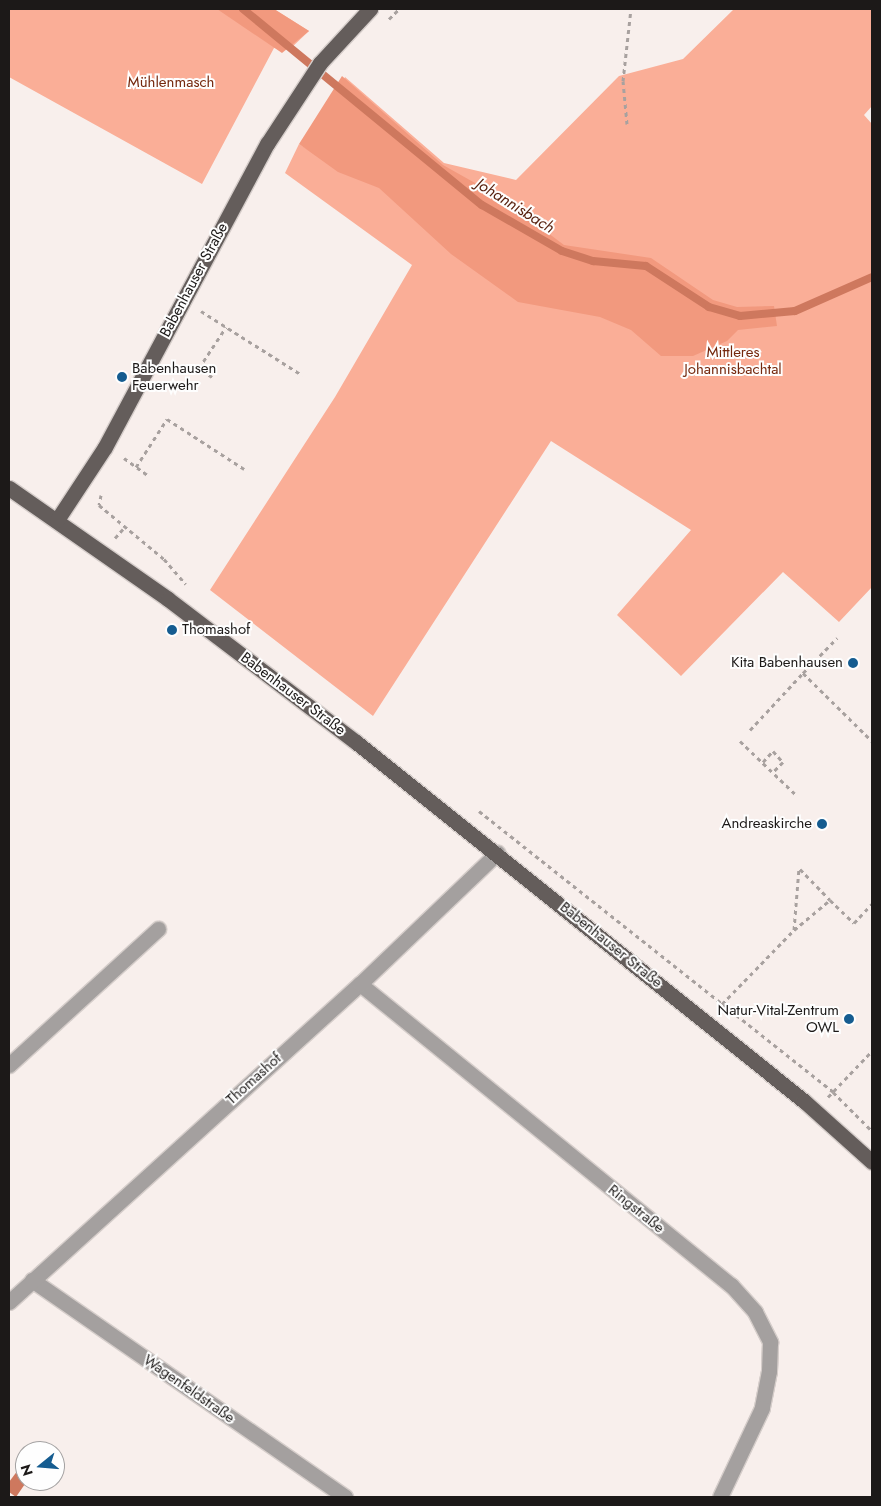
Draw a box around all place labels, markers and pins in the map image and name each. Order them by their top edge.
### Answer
place label: Babenhausen Feuerwehr [132,359,216,394]
marker: Babenhausen Feuerwehr [116,371,128,383]
place label: Thomashof [182,621,250,639]
marker: Thomashof [166,624,178,636]
place label: Kita Babenhausen [731,654,843,672]
marker: Kita Babenhausen [847,657,859,669]
place label: Andreaskirche [722,815,812,833]
marker: Andreaskirche [816,818,828,830]
place label: Natur-Vital-Zentrum OWL [718,1001,839,1036]
marker: Natur-Vital-Zentrum OWL [843,1013,855,1025]

